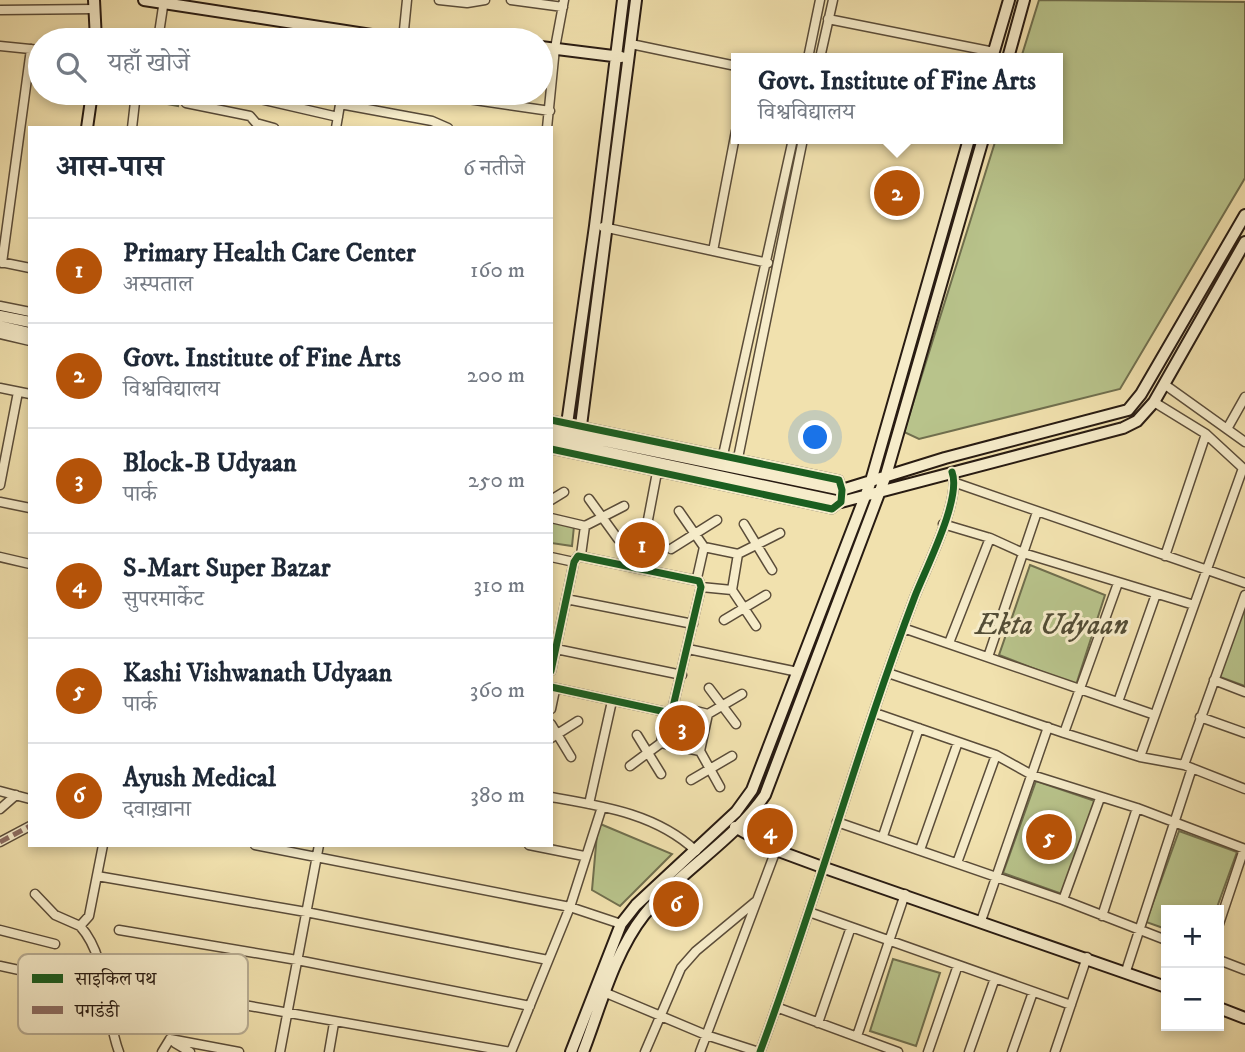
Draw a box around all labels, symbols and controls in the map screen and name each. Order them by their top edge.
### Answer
search box [28,28,553,105]
text: यहाँ खोजें [108,47,190,80]
icon: search [52,48,90,86]
popup [731,53,1063,144]
text: Govt. Institute of Fine Arts [758,65,1036,98]
text: विश्वविद्यालय [758,98,855,127]
text: आस-पास [56,149,164,186]
text: 6 नतीजे [463,154,525,183]
pin: 2 [874,167,920,219]
text: Primary Health Care Center [123,237,416,270]
text: 1 [75,256,83,285]
text: 160 m [470,256,525,285]
text: अस्पताल [123,270,193,299]
text: Govt. Institute of Fine Arts [123,342,401,375]
text: 2 [73,361,85,390]
text: 200 m [467,361,525,390]
text: विश्वविद्यालय [123,375,220,404]
your location [798,420,832,454]
text: Block-B Udyaan [123,447,297,480]
text: 3 [75,466,83,495]
text: 250 m [468,466,525,495]
text: पार्क [123,480,157,509]
pin: 1 [619,519,665,571]
text: S-Mart Super Bazar [123,552,330,585]
text: 4 [72,571,86,600]
text: 310 m [473,571,525,600]
text: सुपरमार्केट [123,585,204,614]
park label: Ekta Udyaan [973,607,1129,644]
text: Kashi Vishwanath Udyaan [123,657,392,690]
text: 5 [73,676,85,705]
text: 360 m [470,676,525,705]
text: पार्क [123,690,157,719]
pin: 3 [659,702,705,754]
text: Ayush Medical [123,762,276,795]
text: 6 [73,781,85,810]
text: 380 m [470,781,525,810]
text: दवाख़ाना [123,795,191,824]
pin: 4 [747,805,793,857]
pin: 5 [1026,811,1072,863]
pin: 6 [653,878,699,930]
map controls [1161,905,1224,1031]
button: + [1161,905,1224,968]
legend [18,954,248,1034]
text: साइकिल पथ [74,968,157,991]
button: − [1161,968,1224,1031]
text: पगडंडी [74,1000,120,1023]

